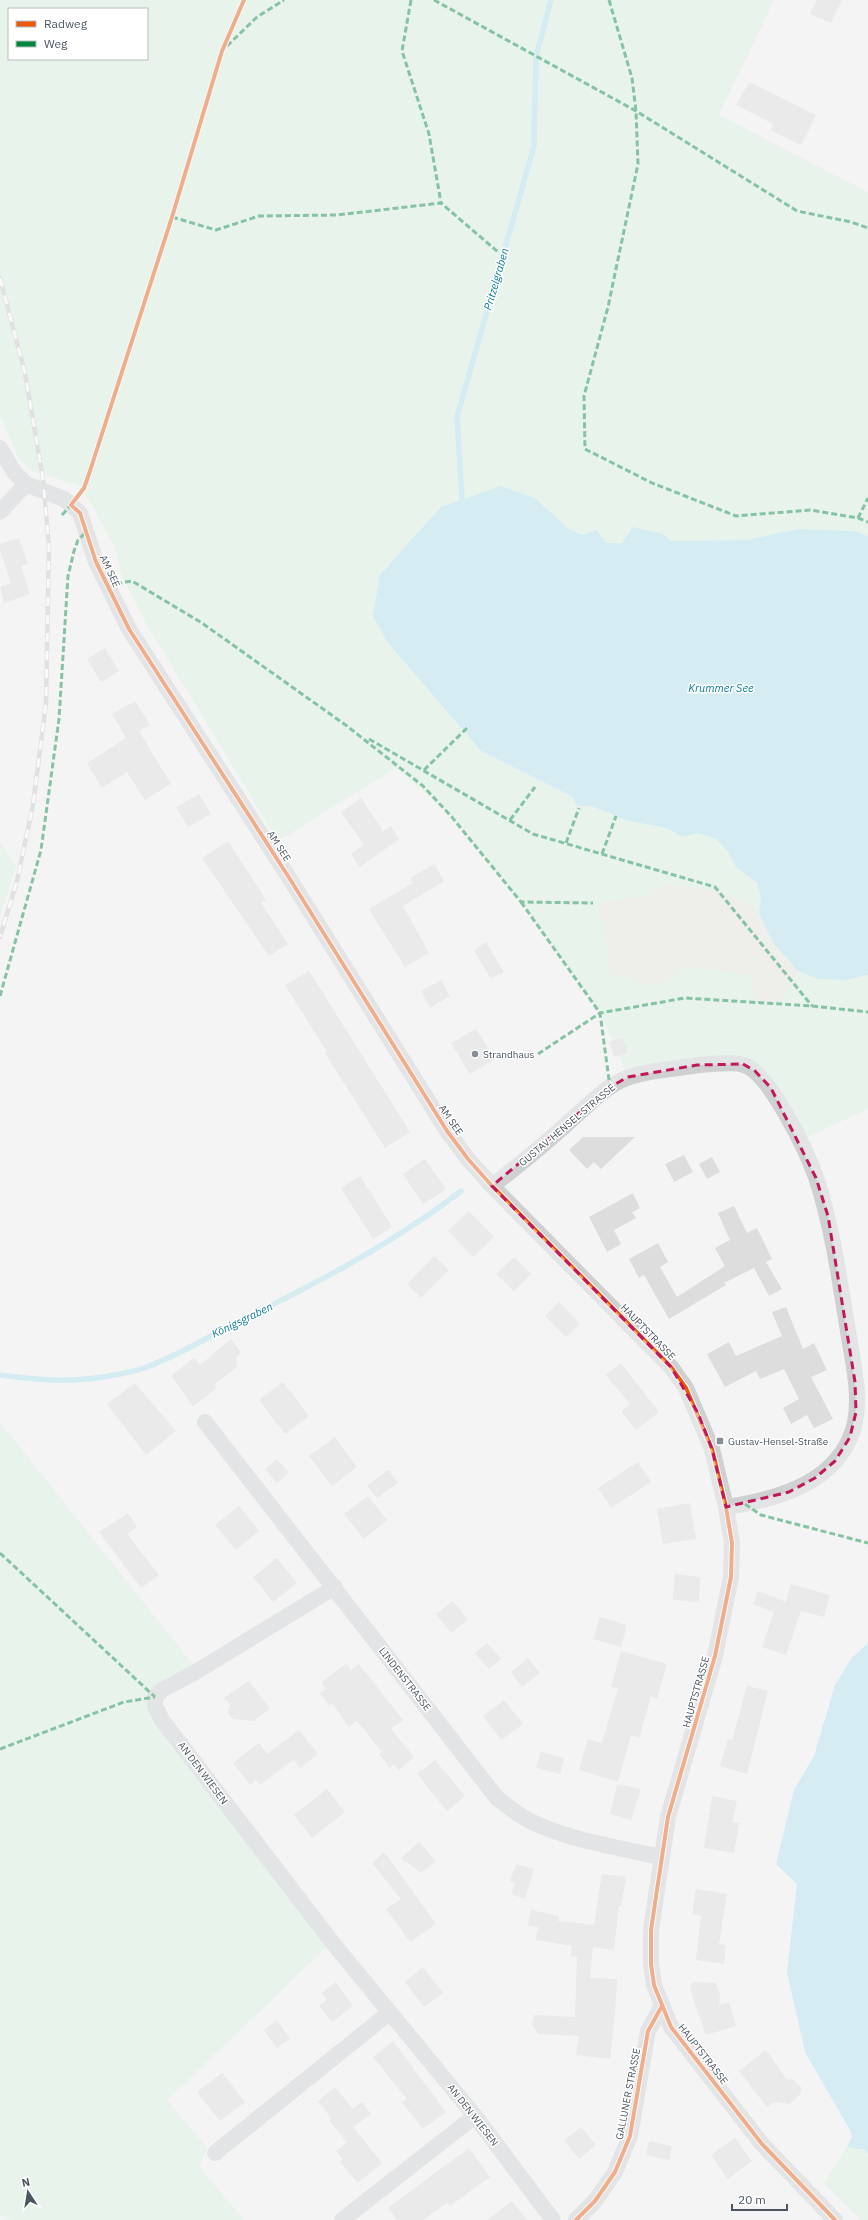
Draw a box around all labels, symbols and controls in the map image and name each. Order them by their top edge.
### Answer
legend [8,8,148,60]
text: Radweg [44,16,88,31]
text: Weg [44,36,68,51]
water label: Pritzelgraben [480,246,512,312]
street label: AM SEE [97,553,123,589]
water label: Krummer See [688,681,754,695]
street label: AM SEE [264,828,294,864]
place label: Strandhaus [483,1048,534,1061]
marker: Strandhaus [470,1049,480,1059]
street label: GUSTAV-HENSEL-STRASSE [516,1081,618,1169]
street label: AM SEE [436,1102,466,1138]
water label: Königsgraben [209,1299,275,1341]
street label: HAUPTSTRASSE [618,1301,678,1363]
place label: Gustav-Hensel-Straße [728,1435,829,1448]
marker: Gustav-Hensel-Straße [715,1436,725,1446]
street label: LINDENSTRASSE [376,1645,434,1714]
street label: HAUPTSTRASSE [680,1655,712,1729]
street label: AN DEN WIESEN [175,1739,231,1807]
street label: HAUPTSTRASSE [675,2021,731,2087]
street label: GALLUNER STRASSE [613,2047,643,2141]
street label: AN DEN WIESEN [445,2081,501,2149]
north arrow [8,2172,48,2212]
text: N [21,2175,31,2190]
scale bar [732,2186,787,2212]
text: 20 m [738,2192,766,2207]

